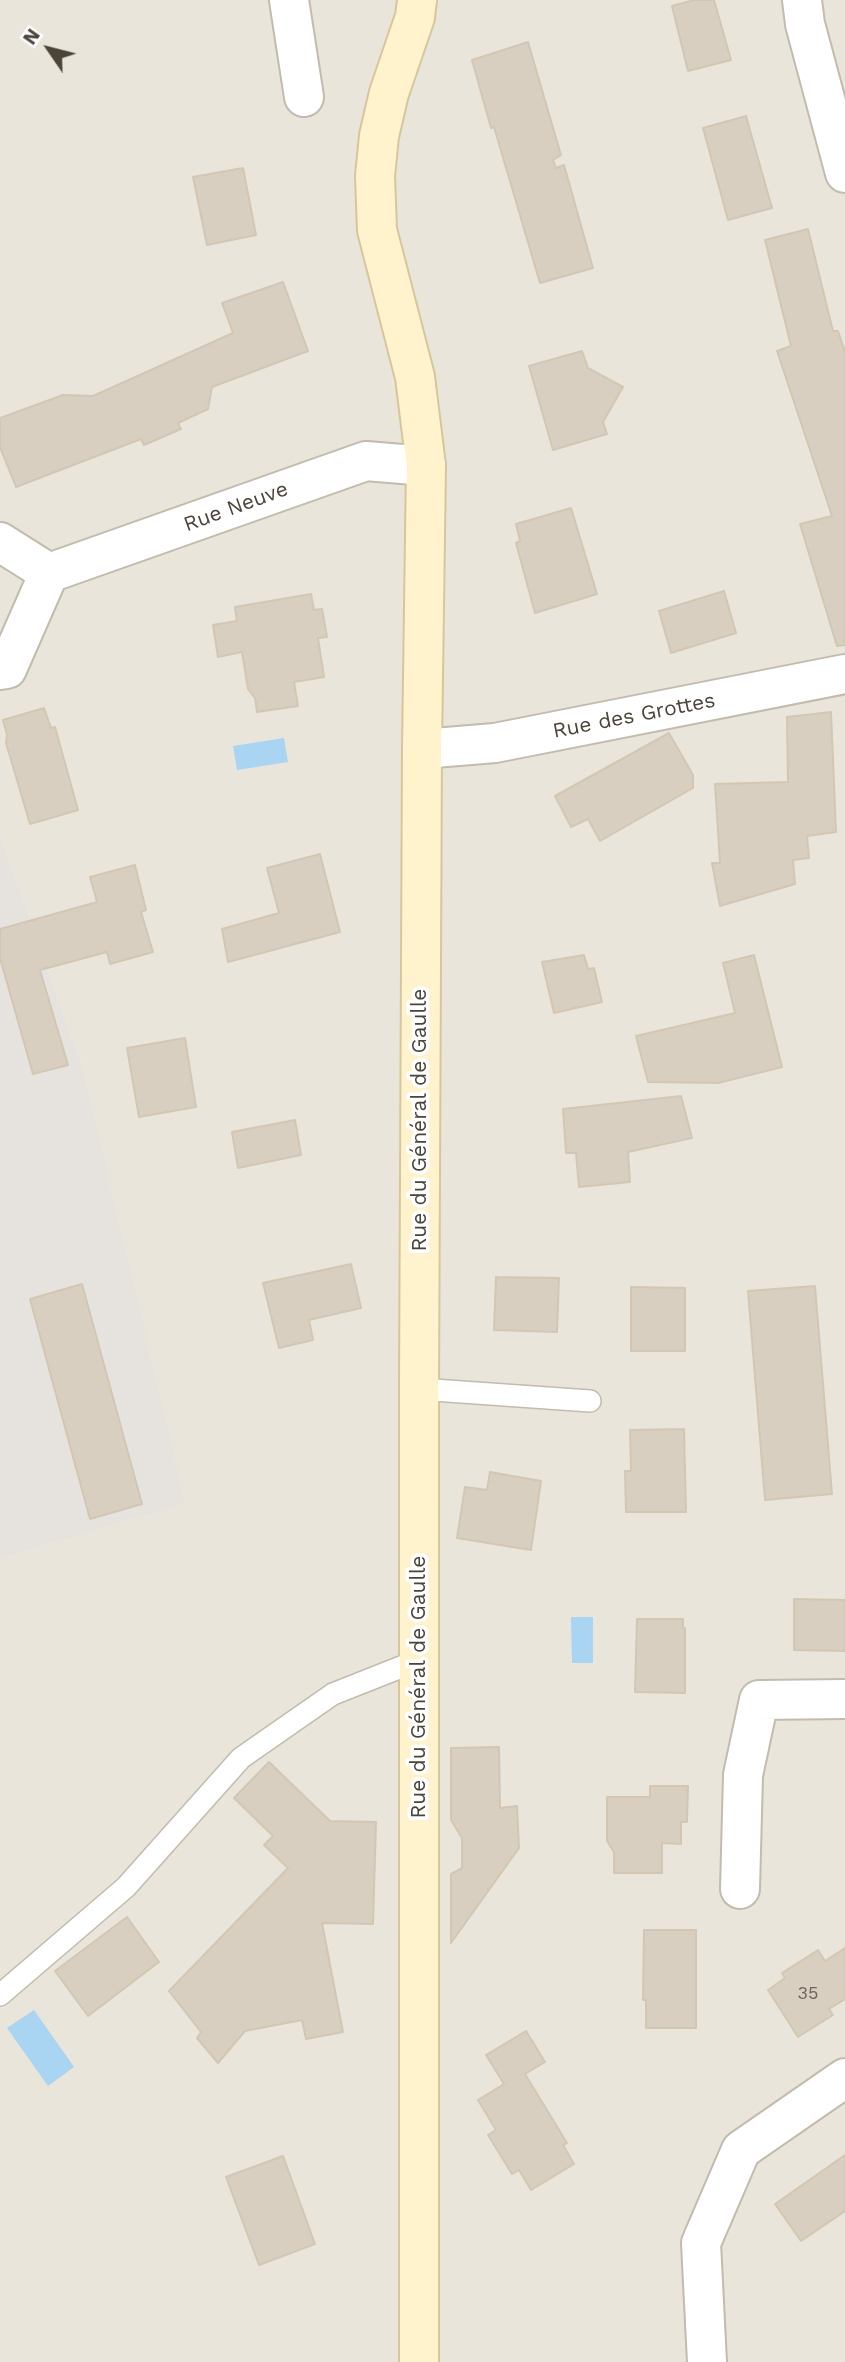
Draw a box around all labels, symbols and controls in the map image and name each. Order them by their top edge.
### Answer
north arrow [14,14,84,84]
text: N [18,24,45,49]
street label: Rue Neuve [180,476,292,538]
street label: Rue des Grottes [551,688,717,744]
street label: Rue du Général de Gaulle [407,989,433,1251]
street label: Rue du Général de Gaulle [406,1556,432,1818]
house number: 35 [798,1983,818,2005]

